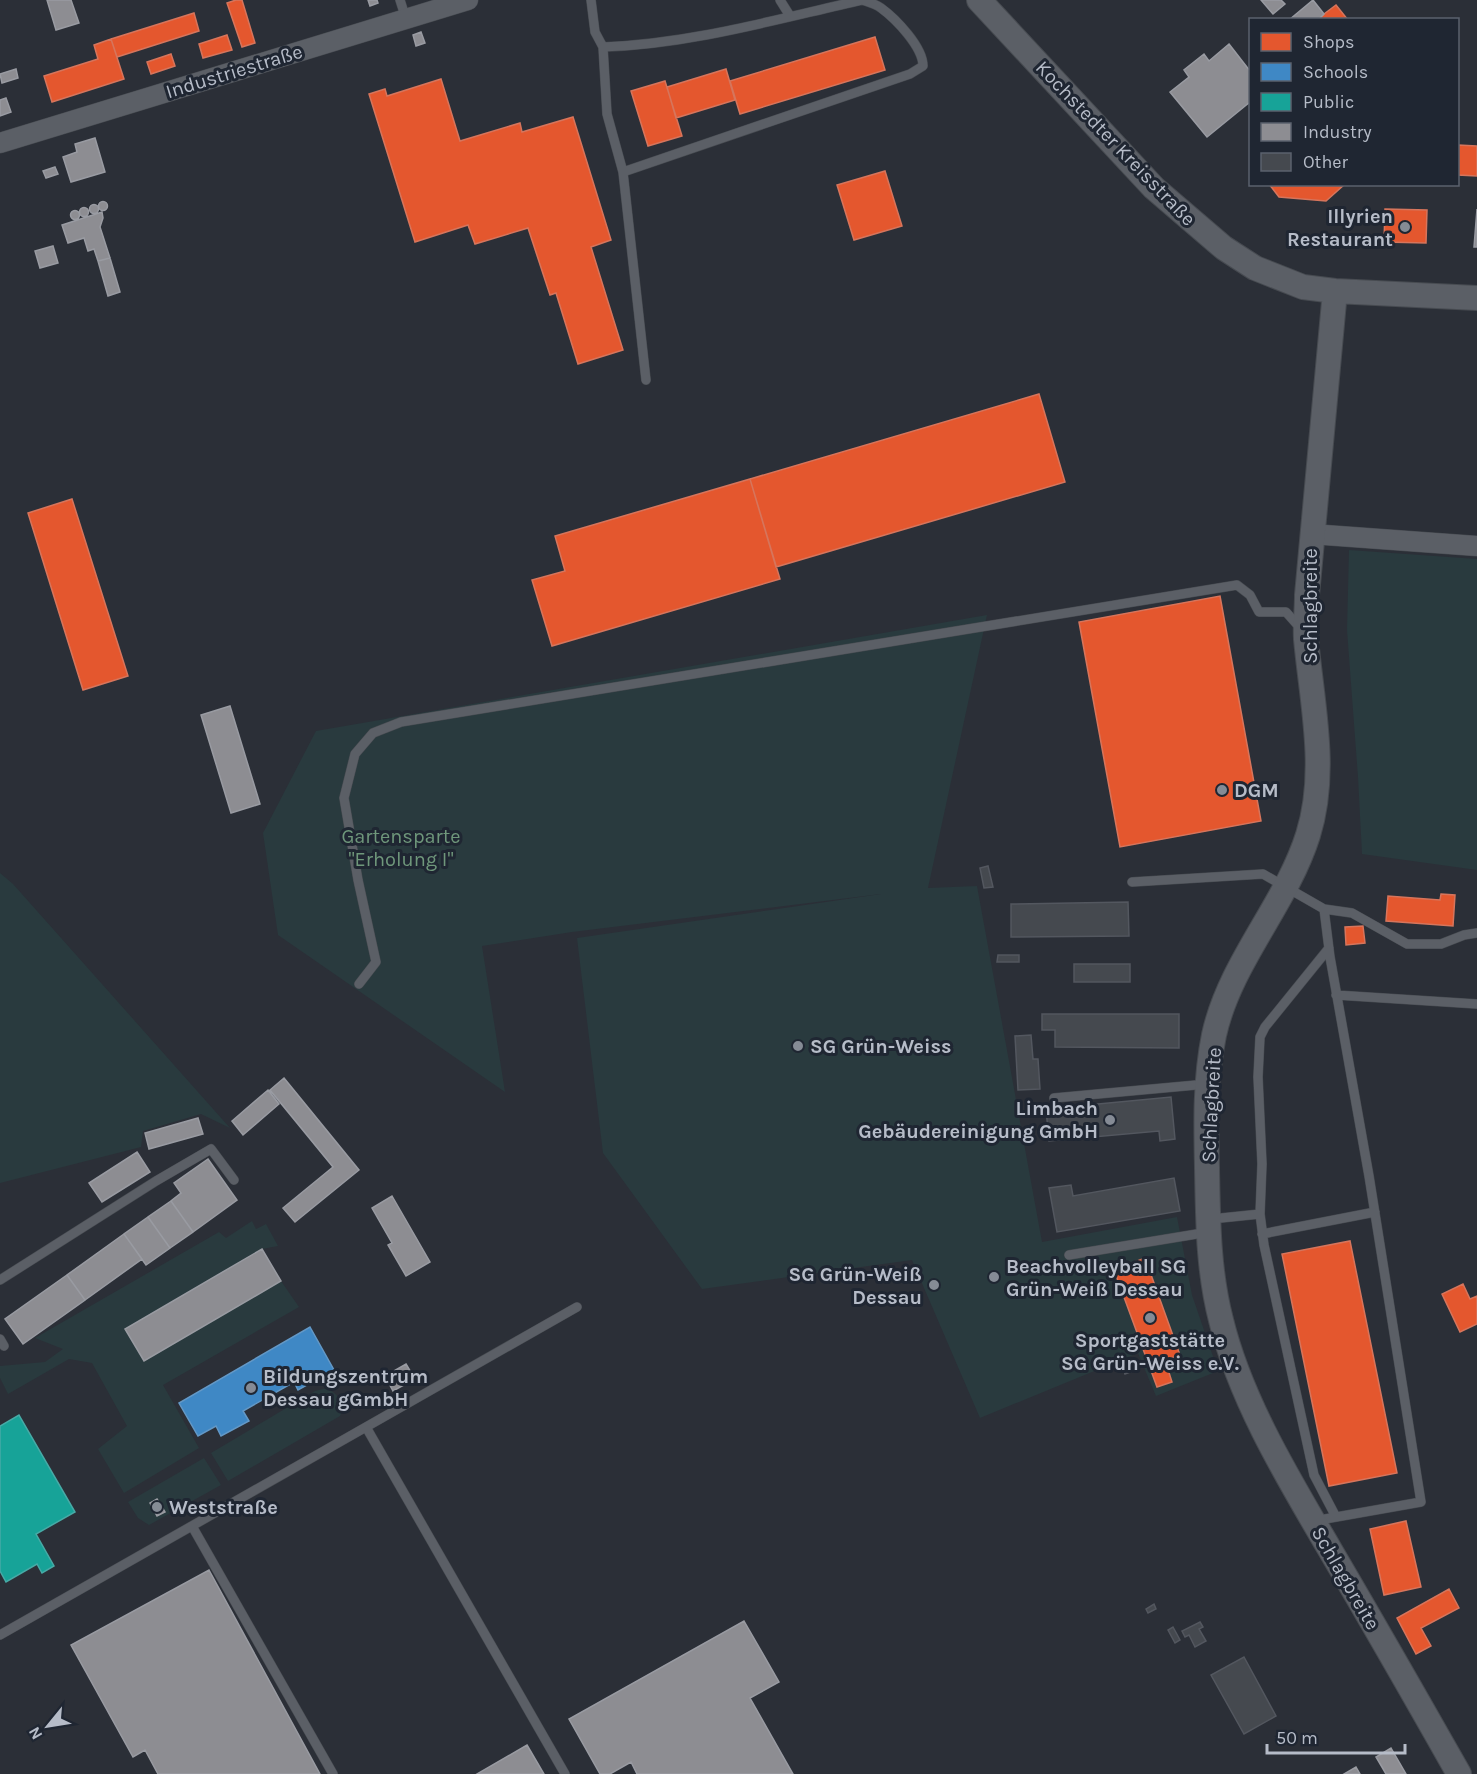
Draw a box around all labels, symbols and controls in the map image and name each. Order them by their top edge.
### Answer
legend [1249,18,1459,186]
text: Shops [1303,31,1355,53]
street label: Industriestraße [163,40,305,103]
street label: Kochstedter Kreisstraße [1031,56,1200,231]
text: Schools [1303,61,1368,83]
text: Public [1303,91,1354,113]
text: Industry [1303,121,1372,143]
text: Other [1303,151,1348,173]
place label: Illyrien Restaurant [1287,205,1393,251]
marker: Illyrien Restaurant [1398,220,1412,234]
street label: Schlagbreite [1299,548,1322,664]
place label: DGM [1234,779,1279,802]
marker: DGM [1215,783,1229,797]
park label: Gartensparte "Erholung I" [341,825,461,871]
place label: SG Grün-Weiss [810,1035,952,1058]
marker: SG Grün-Weiss [791,1039,805,1053]
street label: Schlagbreite [1197,1047,1226,1163]
place label: Limbach Gebäudereinigung GmbH [858,1097,1098,1143]
marker: Limbach Gebäudereinigung GmbH [1103,1113,1117,1127]
place label: Beachvolleyball SG Grün-Weiß Dessau [1006,1255,1186,1301]
place label: SG Grün-Weiß Dessau [789,1263,922,1309]
marker: Beachvolleyball SG Grün-Weiß Dessau [987,1270,1001,1284]
marker: SG Grün-Weiß Dessau [927,1278,941,1292]
marker: Sportgaststätte SG Grün-Weiss e.V. [1143,1311,1157,1325]
place label: Sportgaststätte SG Grün-Weiss e.V. [1061,1329,1239,1375]
place label: Bildungszentrum Dessau gGmbH [263,1365,428,1411]
marker: Bildungszentrum Dessau gGmbH [244,1381,258,1395]
place label: Weststraße [169,1496,278,1519]
marker: Weststraße [150,1500,164,1514]
street label: Schlagbreite [1307,1522,1384,1634]
north arrow [18,1696,78,1756]
scale bar [1267,1717,1405,1755]
text: N [24,1724,47,1743]
text: 50 m [1276,1727,1318,1749]

